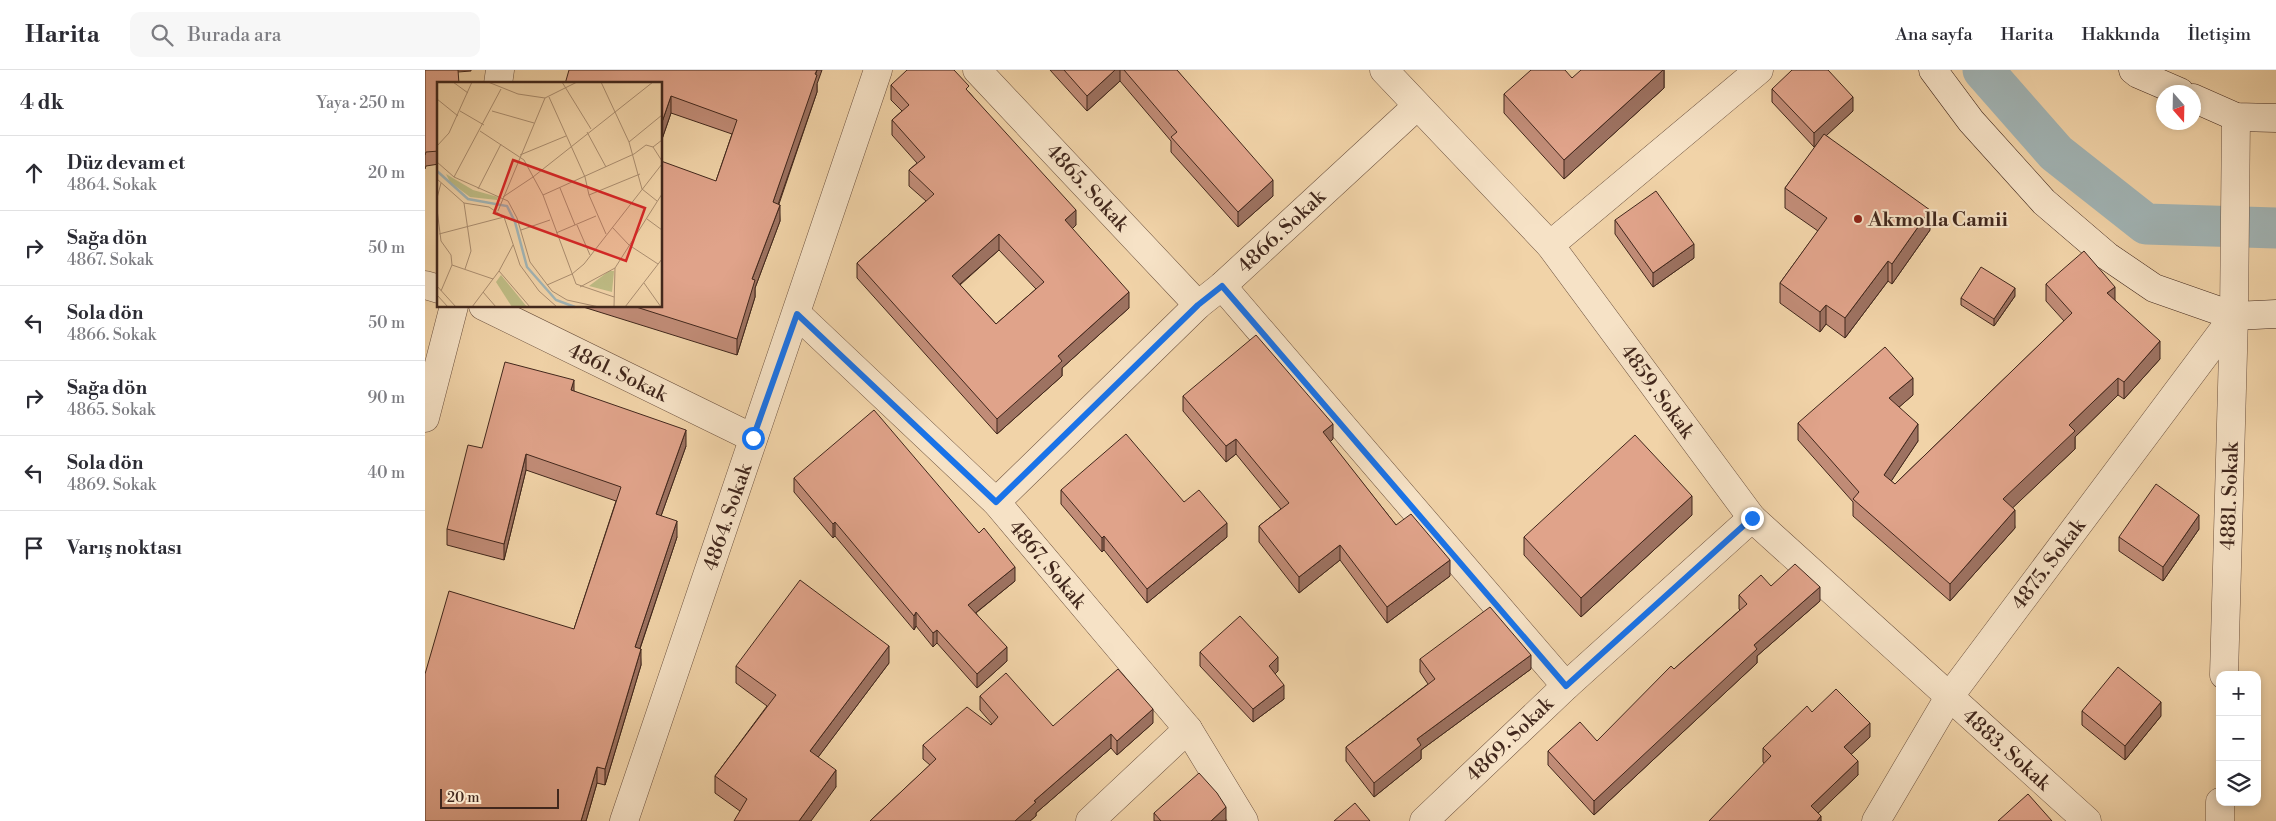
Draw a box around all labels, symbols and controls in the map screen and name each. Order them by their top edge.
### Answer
search box [130,12,480,57]
text: Harita [25,20,100,50]
icon: search [148,21,176,49]
text: Burada ara [188,23,281,47]
text: Ana sayfa [1895,23,1973,46]
text: Harita [2001,23,2054,46]
text: Hakkında [2082,23,2160,46]
text: İletişim [2188,23,2251,46]
inset map [437,82,663,308]
north arrow [2156,85,2201,130]
text: 4 dk [20,90,64,116]
text: Yaya · 250 m [316,93,405,113]
street label: 4865. Sokak [1040,139,1135,238]
text: Düz devam et [67,151,185,175]
icon: ahead [20,159,48,187]
text: 20 m [368,163,405,183]
text: 4864. Sokak [67,175,156,195]
street label: 4866. Sokak [1233,184,1332,279]
place label: Akmolla Camii [1867,208,2008,233]
marker: Akmolla Camii [1852,213,1864,225]
text: Sağa dön [67,226,147,250]
icon: right [20,234,48,262]
text: 50 m [368,238,405,258]
text: 4867. Sokak [67,250,153,270]
text: Sola dön [67,301,143,325]
icon: left [20,309,48,337]
text: 50 m [368,313,405,333]
text: 4866. Sokak [67,325,156,345]
street label: 4861. Sokak [563,339,673,409]
street label: 4859. Sokak [1614,340,1700,445]
text: Sağa dön [67,376,147,400]
icon: right [20,384,48,412]
text: 90 m [367,388,405,408]
text: 4865. Sokak [67,400,155,420]
route start [742,427,765,450]
street label: 4881. Sokak [2216,440,2245,550]
text: Sola dön [67,451,143,475]
icon: left [20,459,48,487]
street label: 4864. Sokak [698,459,759,574]
text: 40 m [368,463,405,483]
text: 4869. Sokak [67,475,156,495]
route end [1741,507,1764,530]
street label: 4875. Sokak [2007,513,2093,615]
street label: 4867. Sokak [1003,516,1092,615]
icon: arrive [20,534,48,562]
text: Varış noktası [67,536,182,560]
map controls [2216,671,2261,806]
button: + [2216,671,2261,716]
street label: 4869. Sokak [1461,691,1560,788]
street label: 4883. Sokak [1957,704,2057,797]
button: − [2216,716,2261,761]
button: layers [2216,761,2261,806]
scale bar [440,786,559,809]
text: 20 m [447,789,479,807]

